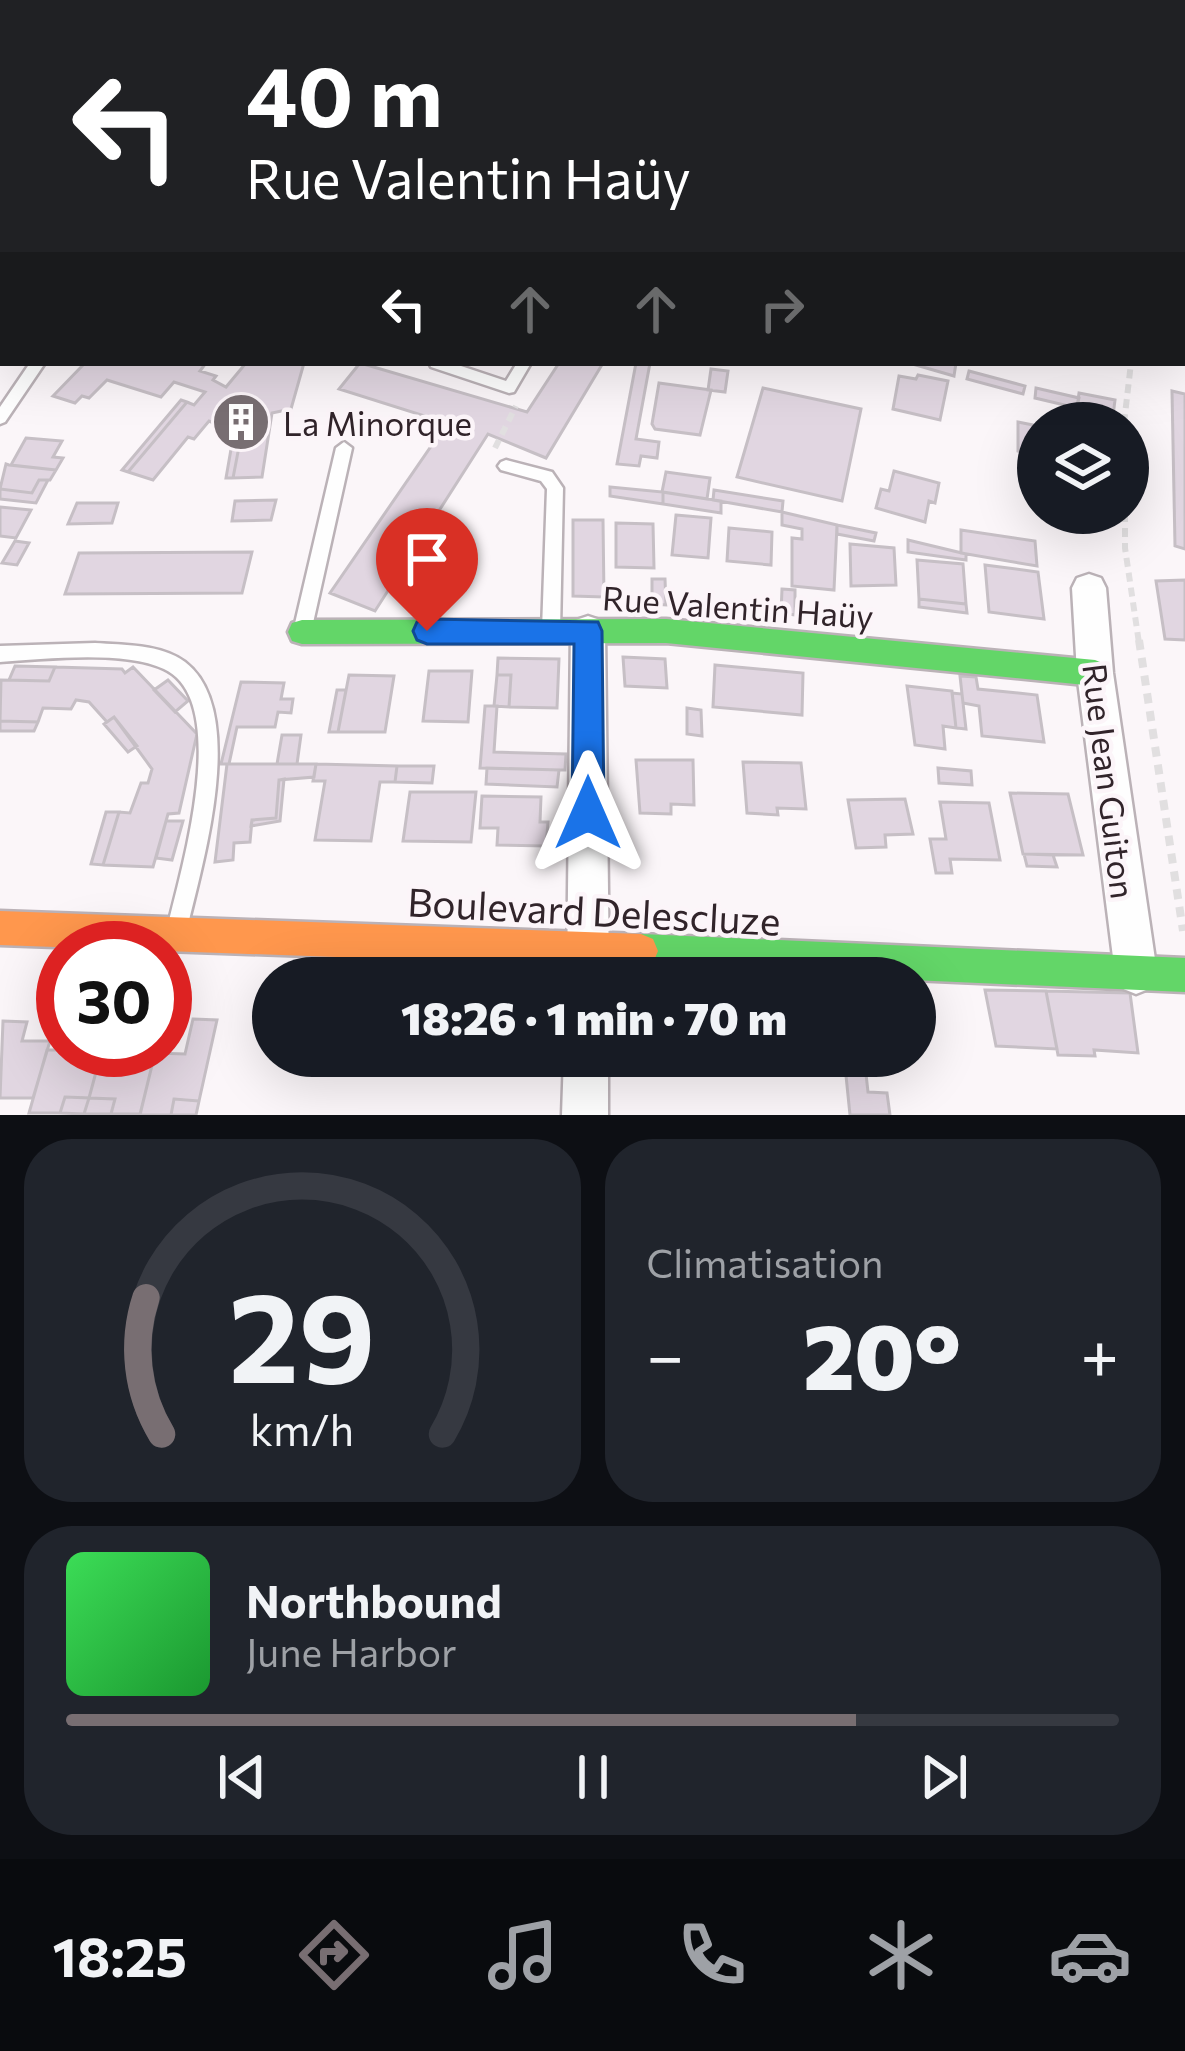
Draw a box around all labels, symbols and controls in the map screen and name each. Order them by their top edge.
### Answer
text: 40 m [246,42,443,144]
icon: left [48,48,204,204]
text: Rue Valentin Haüy [246,144,691,210]
icon: left [371,276,437,342]
icon: ahead [497,276,563,342]
icon: ahead [623,276,689,342]
icon: right [749,276,815,342]
building icon: La Minorque [210,391,272,453]
place label: La Minorque [283,402,472,443]
map controls [1017,402,1149,534]
button: layers [1017,402,1149,534]
pin [376,508,478,631]
icon: arrive [394,526,460,592]
street label: Rue Valentin Haüy [601,576,875,636]
street label: Rue Jean Guiton [1075,661,1145,901]
position arrow [525,750,651,876]
street label: Boulevard Delescluze [406,876,782,944]
speed limit sign: 30 [36,921,192,1077]
text: 18:26 · 1 min · 70 m [401,989,787,1044]
text: Climatisation [647,1238,883,1286]
text: 29 [229,1256,376,1409]
text: 20° [803,1298,961,1409]
text: − [647,1313,684,1394]
text: + [1080,1313,1119,1394]
text: km/h [250,1401,354,1454]
text: Northbound [246,1572,502,1627]
text: June Harbor [246,1627,457,1675]
icon: previous [209,1744,275,1810]
icon: pause [560,1744,626,1810]
icon: next [911,1744,977,1810]
icon: directions [292,1913,376,1997]
icon: music [481,1913,565,1997]
icon: phone [670,1913,754,1997]
icon: climate [859,1913,943,1997]
icon: car [1048,1913,1132,1997]
text: 18:25 [53,1922,187,1988]

